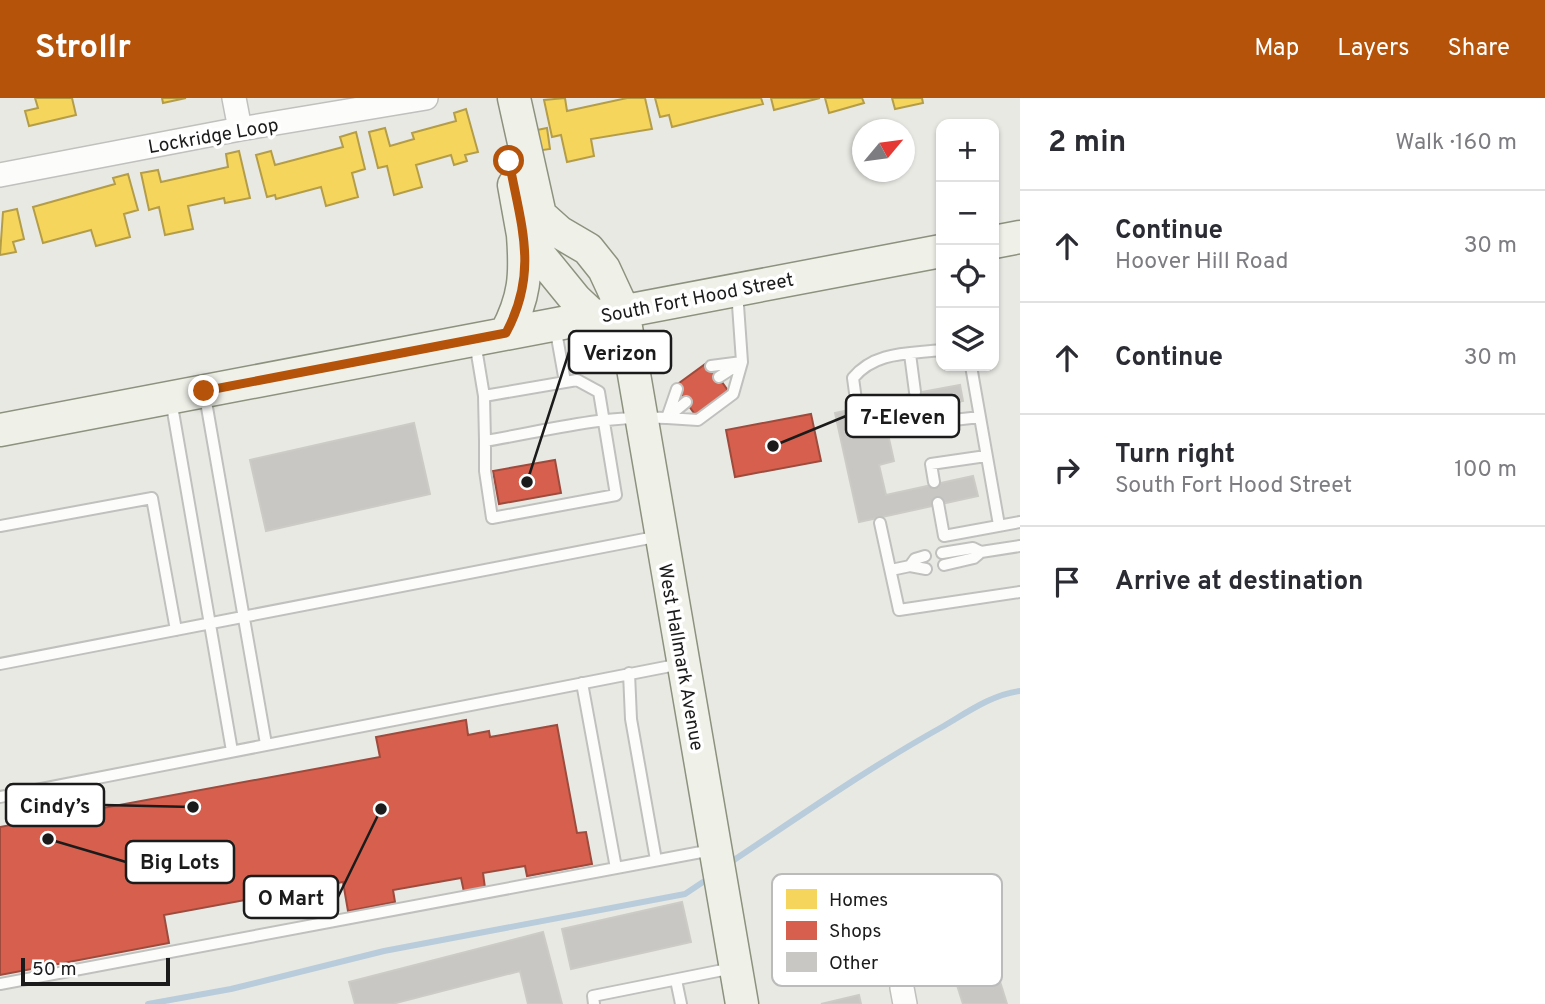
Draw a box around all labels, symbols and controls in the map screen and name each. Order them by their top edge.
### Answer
text: Strollr [35,28,131,70]
text: Map [1254,34,1299,64]
text: Layers [1337,34,1409,64]
text: Share [1447,34,1510,64]
street label: Lockridge Loop [146,114,280,160]
north arrow [852,119,915,182]
map controls [936,119,999,371]
button: + [936,119,999,182]
text: 2 min [1048,125,1126,162]
text: Walk · 160 m [1395,129,1517,158]
route start [493,145,524,176]
button: − [936,182,999,245]
text: Continue [1115,215,1223,248]
icon: ahead [1048,227,1086,265]
text: 30 m [1464,232,1517,261]
button: locate [936,245,999,308]
text: Hoover Hill Road [1115,248,1288,277]
street label: South Fort Hood Street [599,268,796,329]
button: layers [936,308,999,371]
callout: Verizon [569,331,671,373]
icon: ahead [1048,339,1086,377]
text: Verizon [583,341,657,368]
text: Continue [1115,342,1223,375]
text: 30 m [1464,344,1517,373]
route end [188,375,219,406]
callout: 7-Eleven [846,395,959,437]
text: 7-Eleven [861,405,945,432]
text: Turn right [1115,439,1235,472]
icon: right [1048,451,1086,489]
text: 100 m [1454,456,1517,485]
text: South Fort Hood Street [1115,472,1352,501]
street label: West Hallmark Avenue [652,562,708,753]
icon: arrive [1048,563,1086,601]
text: Arrive at destination [1115,566,1363,599]
callout: Cindy’s [6,784,104,826]
text: Cindy’s [20,794,90,821]
callout: Big Lots [126,841,234,883]
text: Big Lots [140,850,220,877]
legend [772,874,1002,986]
callout: O Mart [244,876,338,918]
text: O Mart [258,886,324,913]
text: Homes [829,889,888,913]
text: Shops [829,920,881,944]
text: Other [829,952,879,976]
scale bar [21,955,170,987]
text: 50 m [32,958,77,982]

